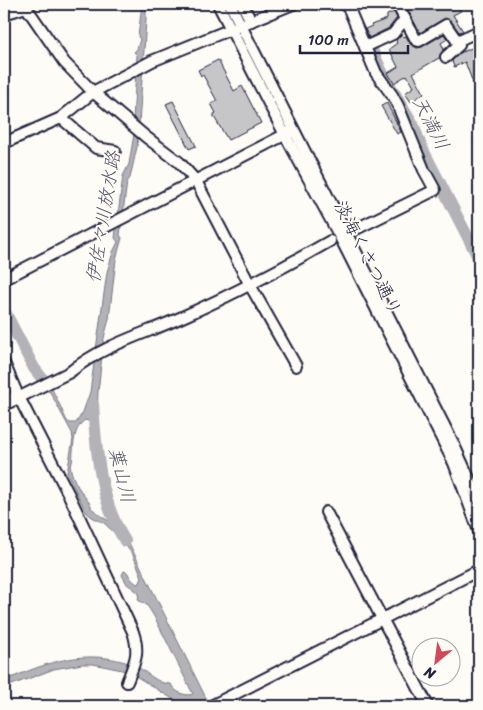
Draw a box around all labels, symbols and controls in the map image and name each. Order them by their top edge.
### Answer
scale bar [300,22,408,54]
text: 100 m [308,27,349,53]
water label: 天満川 [403,90,459,156]
water label: 伊佐々川放水路 [76,148,130,285]
street label: 淡海くさつ通り [325,195,411,321]
water label: 葉山川 [99,443,145,507]
north arrow [410,638,460,688]
text: N [419,660,441,687]

